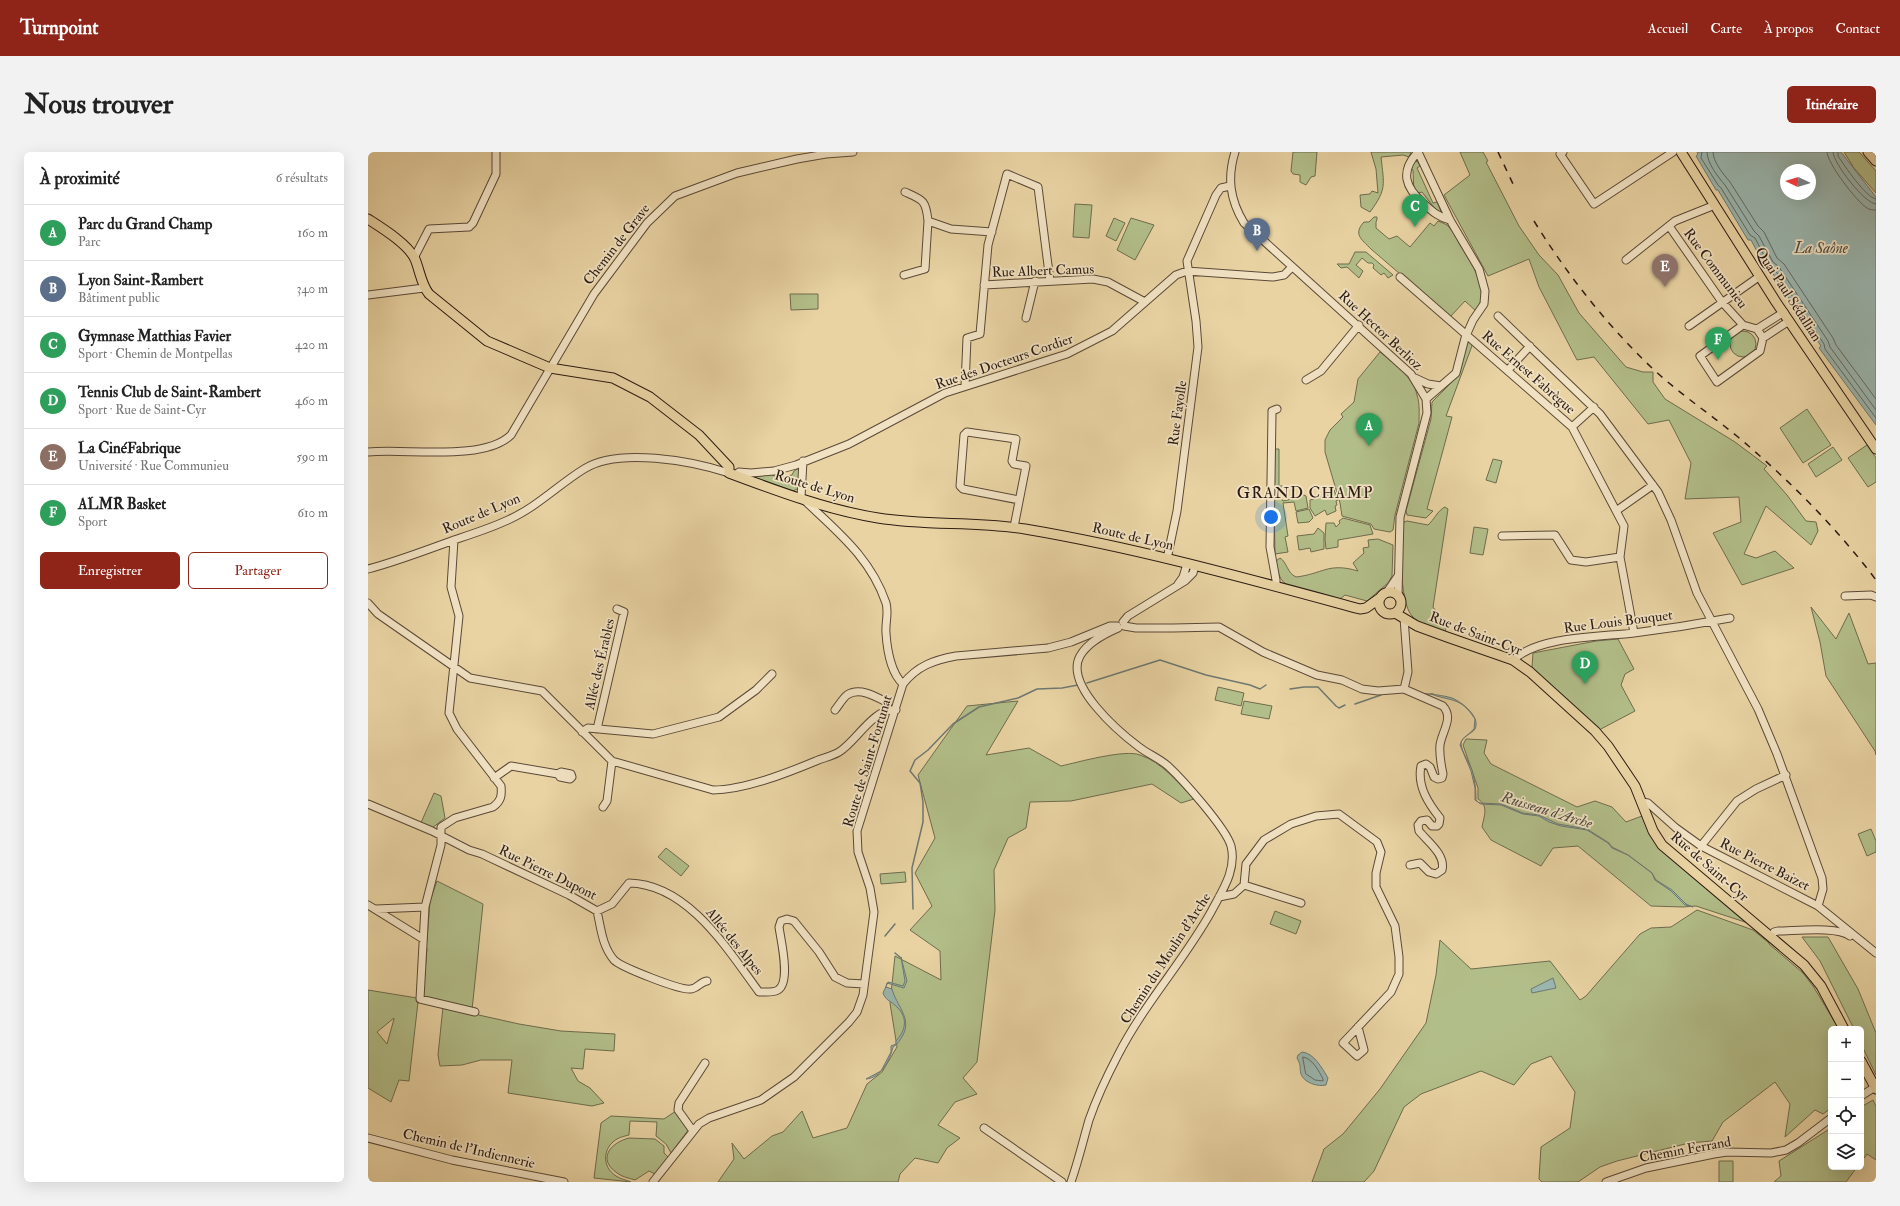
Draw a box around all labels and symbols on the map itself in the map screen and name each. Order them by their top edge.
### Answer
north arrow [1780,164,1816,200]
pin: C [1402,194,1428,227]
street label: Chemin de Grave [579,200,653,288]
pin: B [1244,218,1270,251]
street label: Rue Communieu [1680,225,1751,312]
water label: La Saône [1793,239,1849,258]
street label: Quai Paul Sédallian [1752,244,1825,345]
pin: E [1652,254,1678,287]
street label: Rue Albert Camus [992,260,1095,281]
street label: Rue Hector Berlioz [1335,287,1427,374]
street label: Rue Ernest Fabrègue [1478,327,1579,418]
pin: F [1705,327,1731,360]
street label: Rue des Docteurs Cordier [933,330,1076,393]
street label: Rue Fayolle [1165,379,1191,447]
pin: A [1356,413,1382,446]
street label: Route de Lyon [772,466,857,508]
district label: GRAND CHAMP [1237,483,1373,503]
street label: Route de Lyon [440,489,523,538]
your location [1261,507,1281,527]
street label: Route de Lyon [1090,519,1175,555]
street label: Rue Louis Bouquet [1563,606,1674,637]
street label: Rue de Saint-Cyr [1427,608,1525,660]
street label: Allée des Érables [580,617,618,712]
pin: D [1572,651,1598,684]
street label: Route de Saint-Fortunat [839,693,896,829]
water label: Ruisseau d'Arche [1498,787,1596,834]
street label: Rue de Saint-Cyr [1666,828,1753,906]
street label: Rue Pierre Baizet [1717,834,1813,895]
street label: Rue Pierre Dupont [496,841,600,905]
street label: Chemin du Moulin d'Arche [1117,889,1214,1027]
street label: Allée des Alpes [701,904,767,979]
street label: Chemin de l'Indiennerie [401,1125,537,1172]
street label: Chemin Ferrand [1638,1133,1732,1166]

